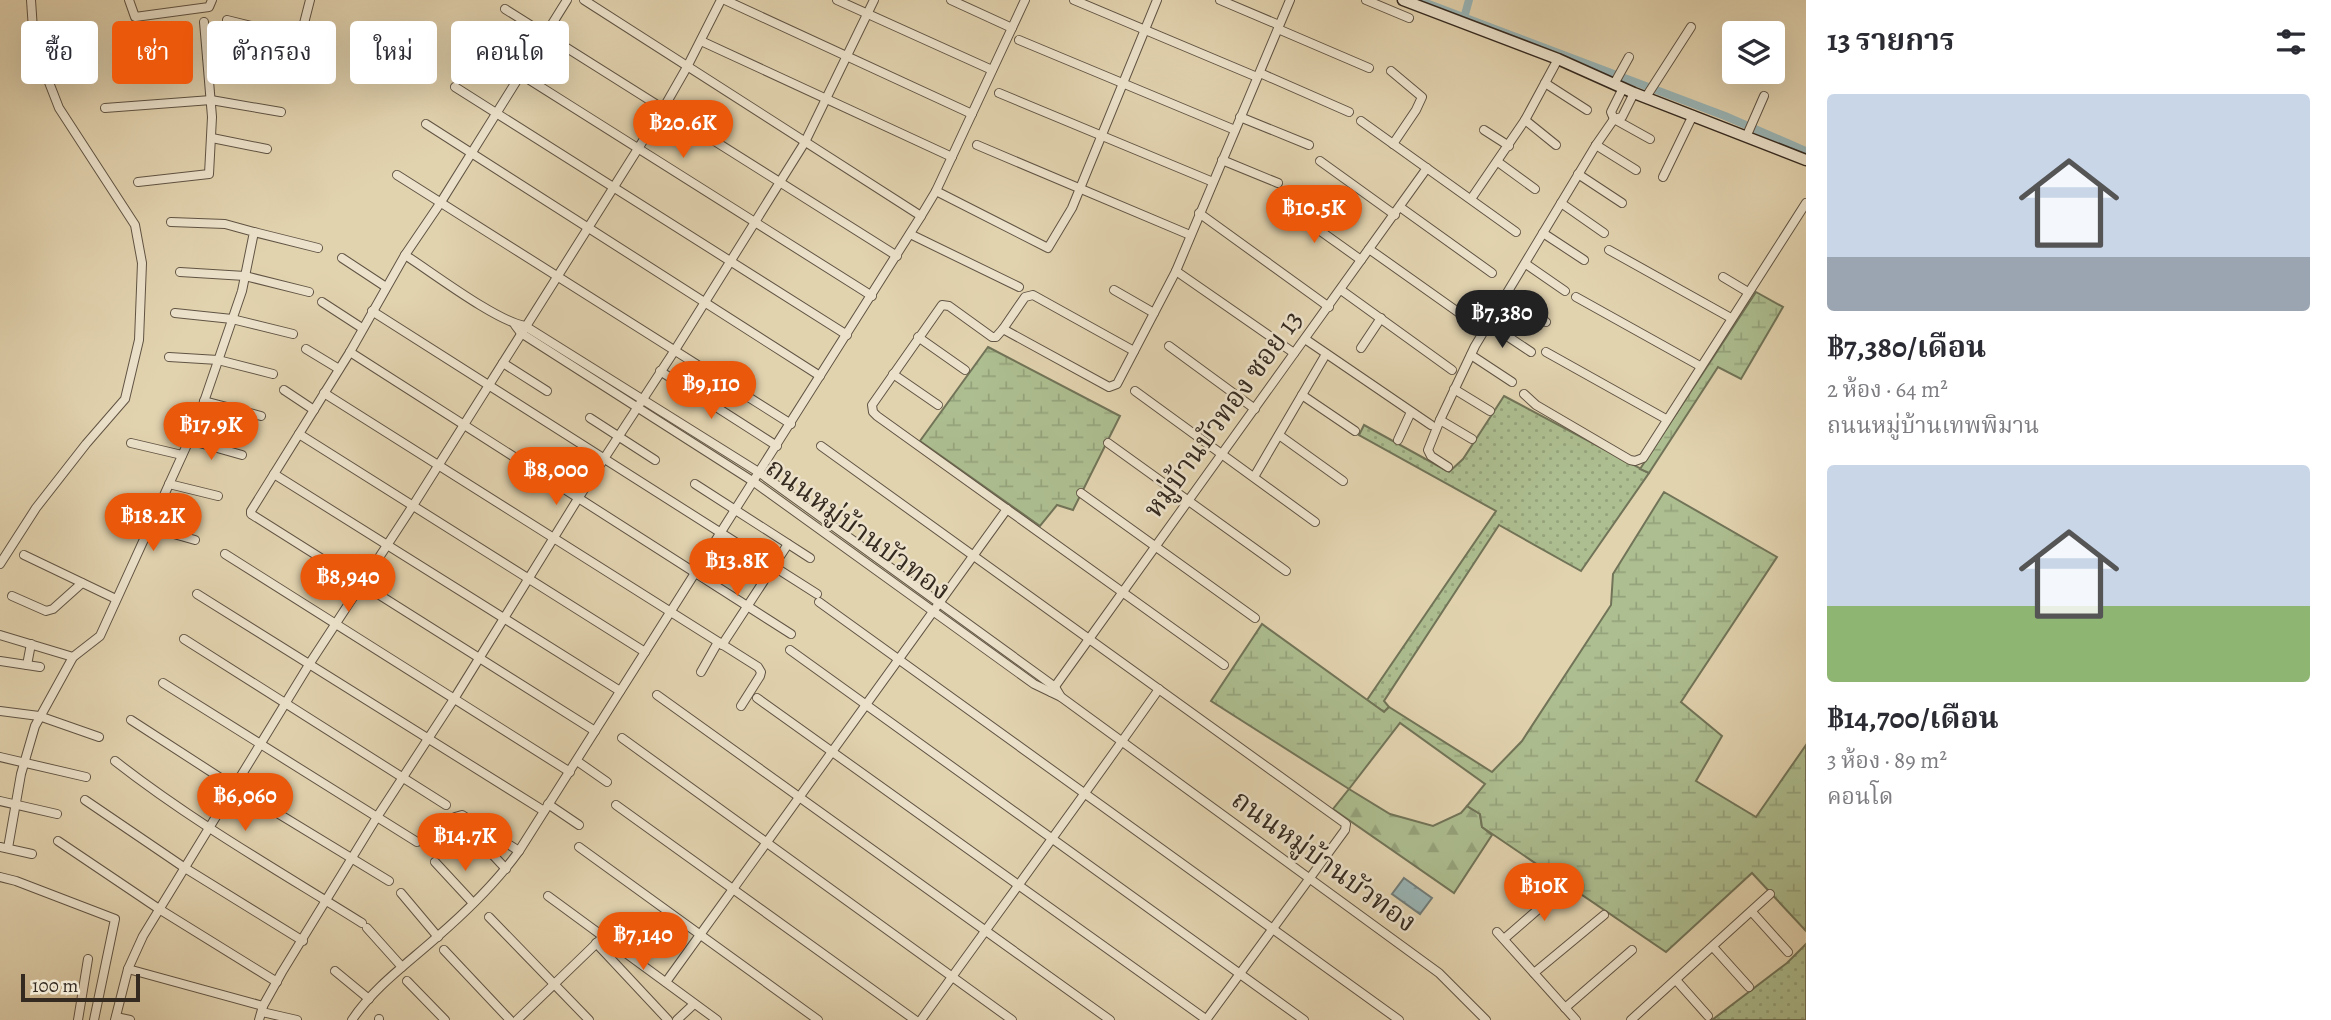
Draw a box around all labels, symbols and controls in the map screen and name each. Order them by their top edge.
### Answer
text: 13 รายการ [1827,20,1955,60]
chip: ซื้อ [21,21,98,84]
chip: เช่า [112,21,193,84]
chip: ตัวกรอง [207,21,336,84]
chip: ใหม่ [350,21,437,84]
chip: คอนโด [451,21,569,84]
map controls [1722,21,1785,84]
button: layers [1722,21,1785,84]
icon: filters [2272,23,2310,61]
pin: ฿20.6K [626,100,740,160]
text: ฿20.6K [649,107,717,138]
icon: home [2006,140,2132,266]
pin: ฿10.5K [1257,186,1371,245]
text: ฿10.5K [1282,192,1346,223]
pin: ฿7,380 [1445,290,1559,350]
text: ฿7,380 [1471,297,1533,328]
street label: หมู่บ้านบัวทอง ซอย 13 [1135,302,1311,526]
text: ฿7,380/เดือน [1827,327,1986,367]
pin: ฿9,110 [654,362,768,421]
text: ฿9,110 [682,368,740,399]
text: 2 ห้อง · 64 m² [1827,374,1948,405]
pin: ฿17.9K [154,402,268,462]
text: ฿17.9K [180,409,243,440]
text: ถนนหมู่บ้านเทพพิมาน [1827,410,2039,441]
pin: ฿8,000 [499,448,613,507]
street label: ถนนหมู่บ้านบัวทอง [758,449,958,609]
text: ฿8,000 [524,454,588,485]
pin: ฿18.2K [96,494,210,553]
text: ฿18.2K [121,500,185,531]
icon: home [2006,511,2132,637]
pin: ฿13.8K [680,538,794,598]
text: ฿13.8K [705,545,769,576]
pin: ฿8,940 [291,554,405,614]
text: ฿8,940 [316,561,380,592]
text: ฿14,700/เดือน [1827,698,1999,738]
text: 3 ห้อง · 89 m² [1827,745,1947,776]
pin: ฿6,060 [188,774,302,833]
text: ฿6,060 [213,780,277,811]
street label: ถนนหมู่บ้านบัวทอง [1224,781,1424,941]
text: คอนโด [1827,781,1894,812]
pin: ฿14.7K [408,814,522,873]
text: ฿14.7K [433,820,497,851]
pin: ฿10K [1503,864,1585,923]
text: ฿10K [1520,870,1568,901]
pin: ฿7,140 [586,912,700,972]
text: ฿7,140 [613,919,673,950]
scale bar [21,971,140,1003]
text: 100 m [32,973,78,999]

